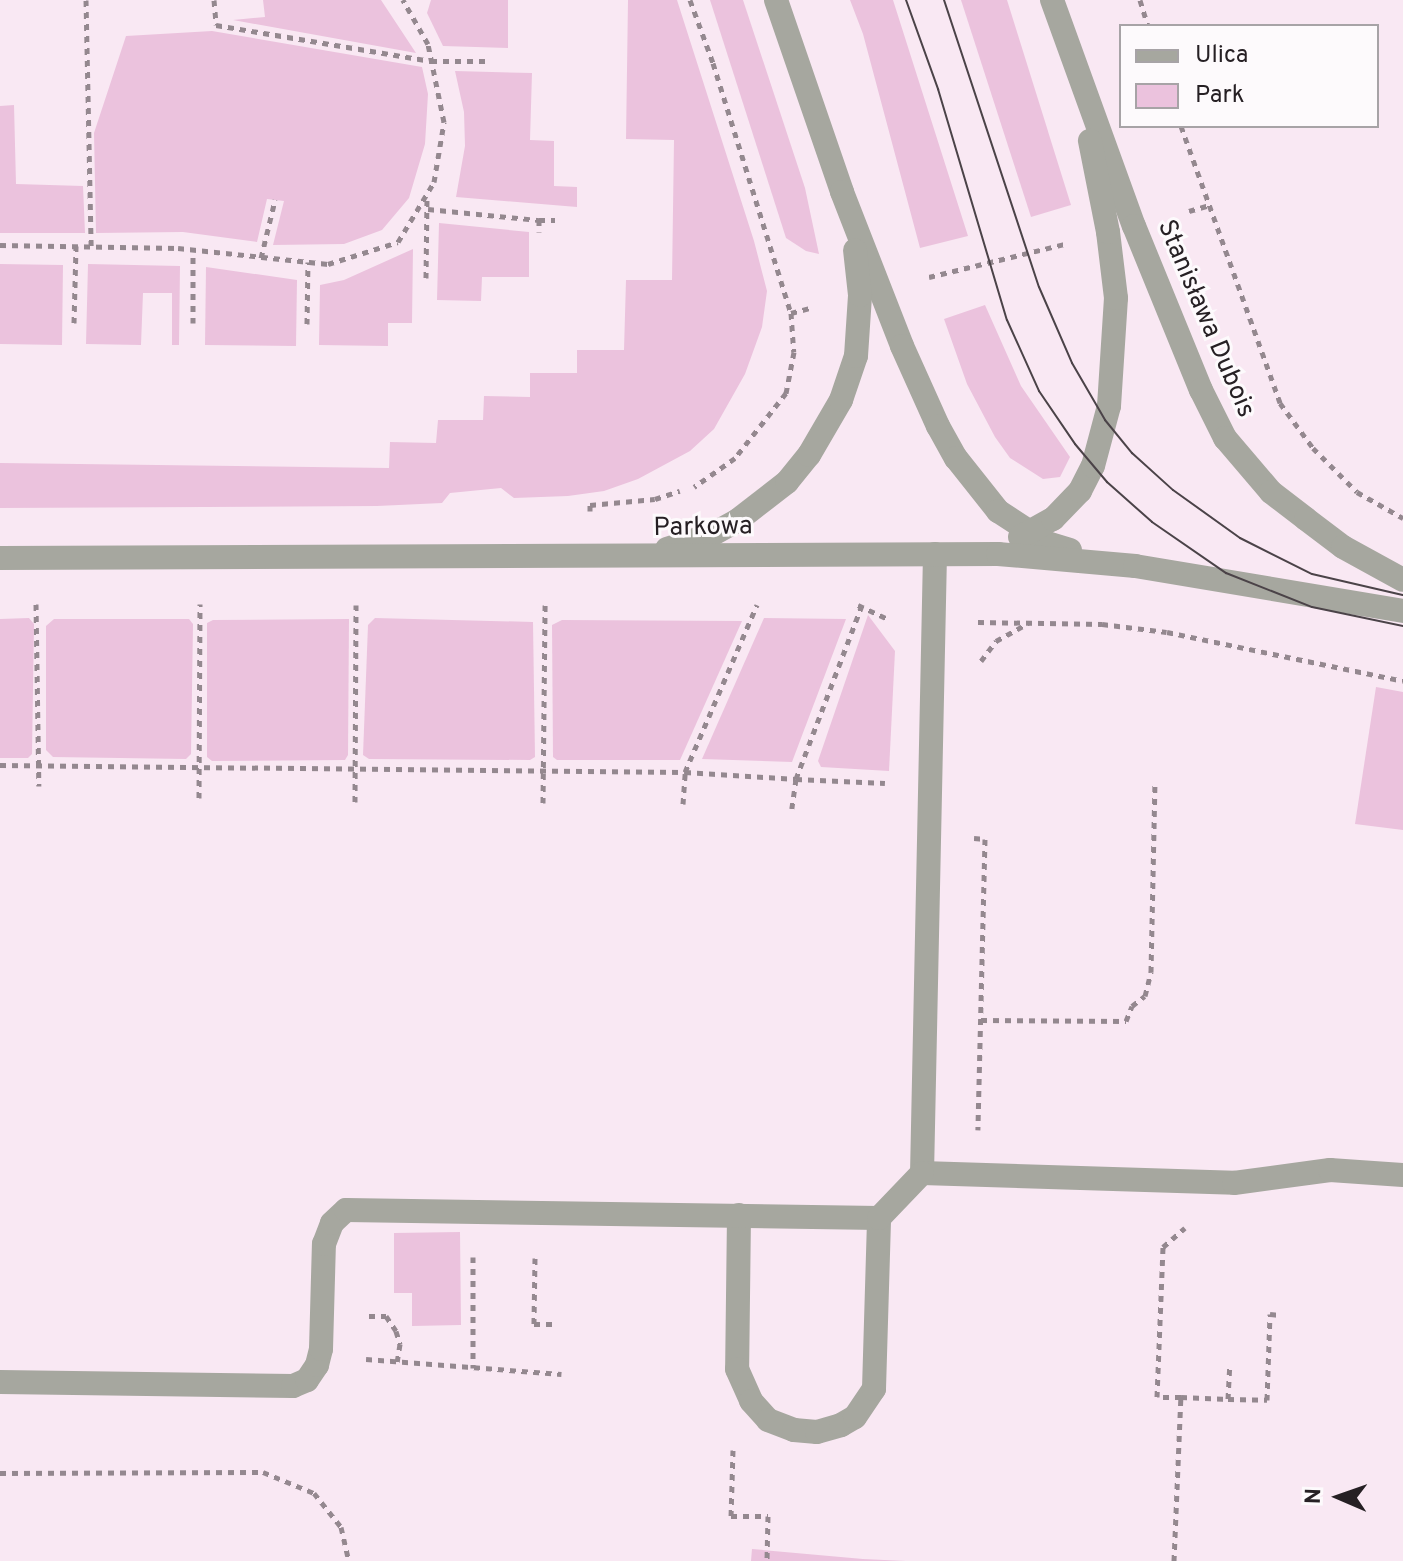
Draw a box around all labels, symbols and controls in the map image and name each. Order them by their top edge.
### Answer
legend [1119,24,1379,128]
text: Ulica [1195,41,1248,71]
text: Park [1195,81,1245,111]
street label: Stanisława Dubois [1149,216,1261,422]
street label: Parkowa [653,512,753,544]
north arrow [1299,1457,1379,1537]
text: N [1301,1488,1328,1505]

